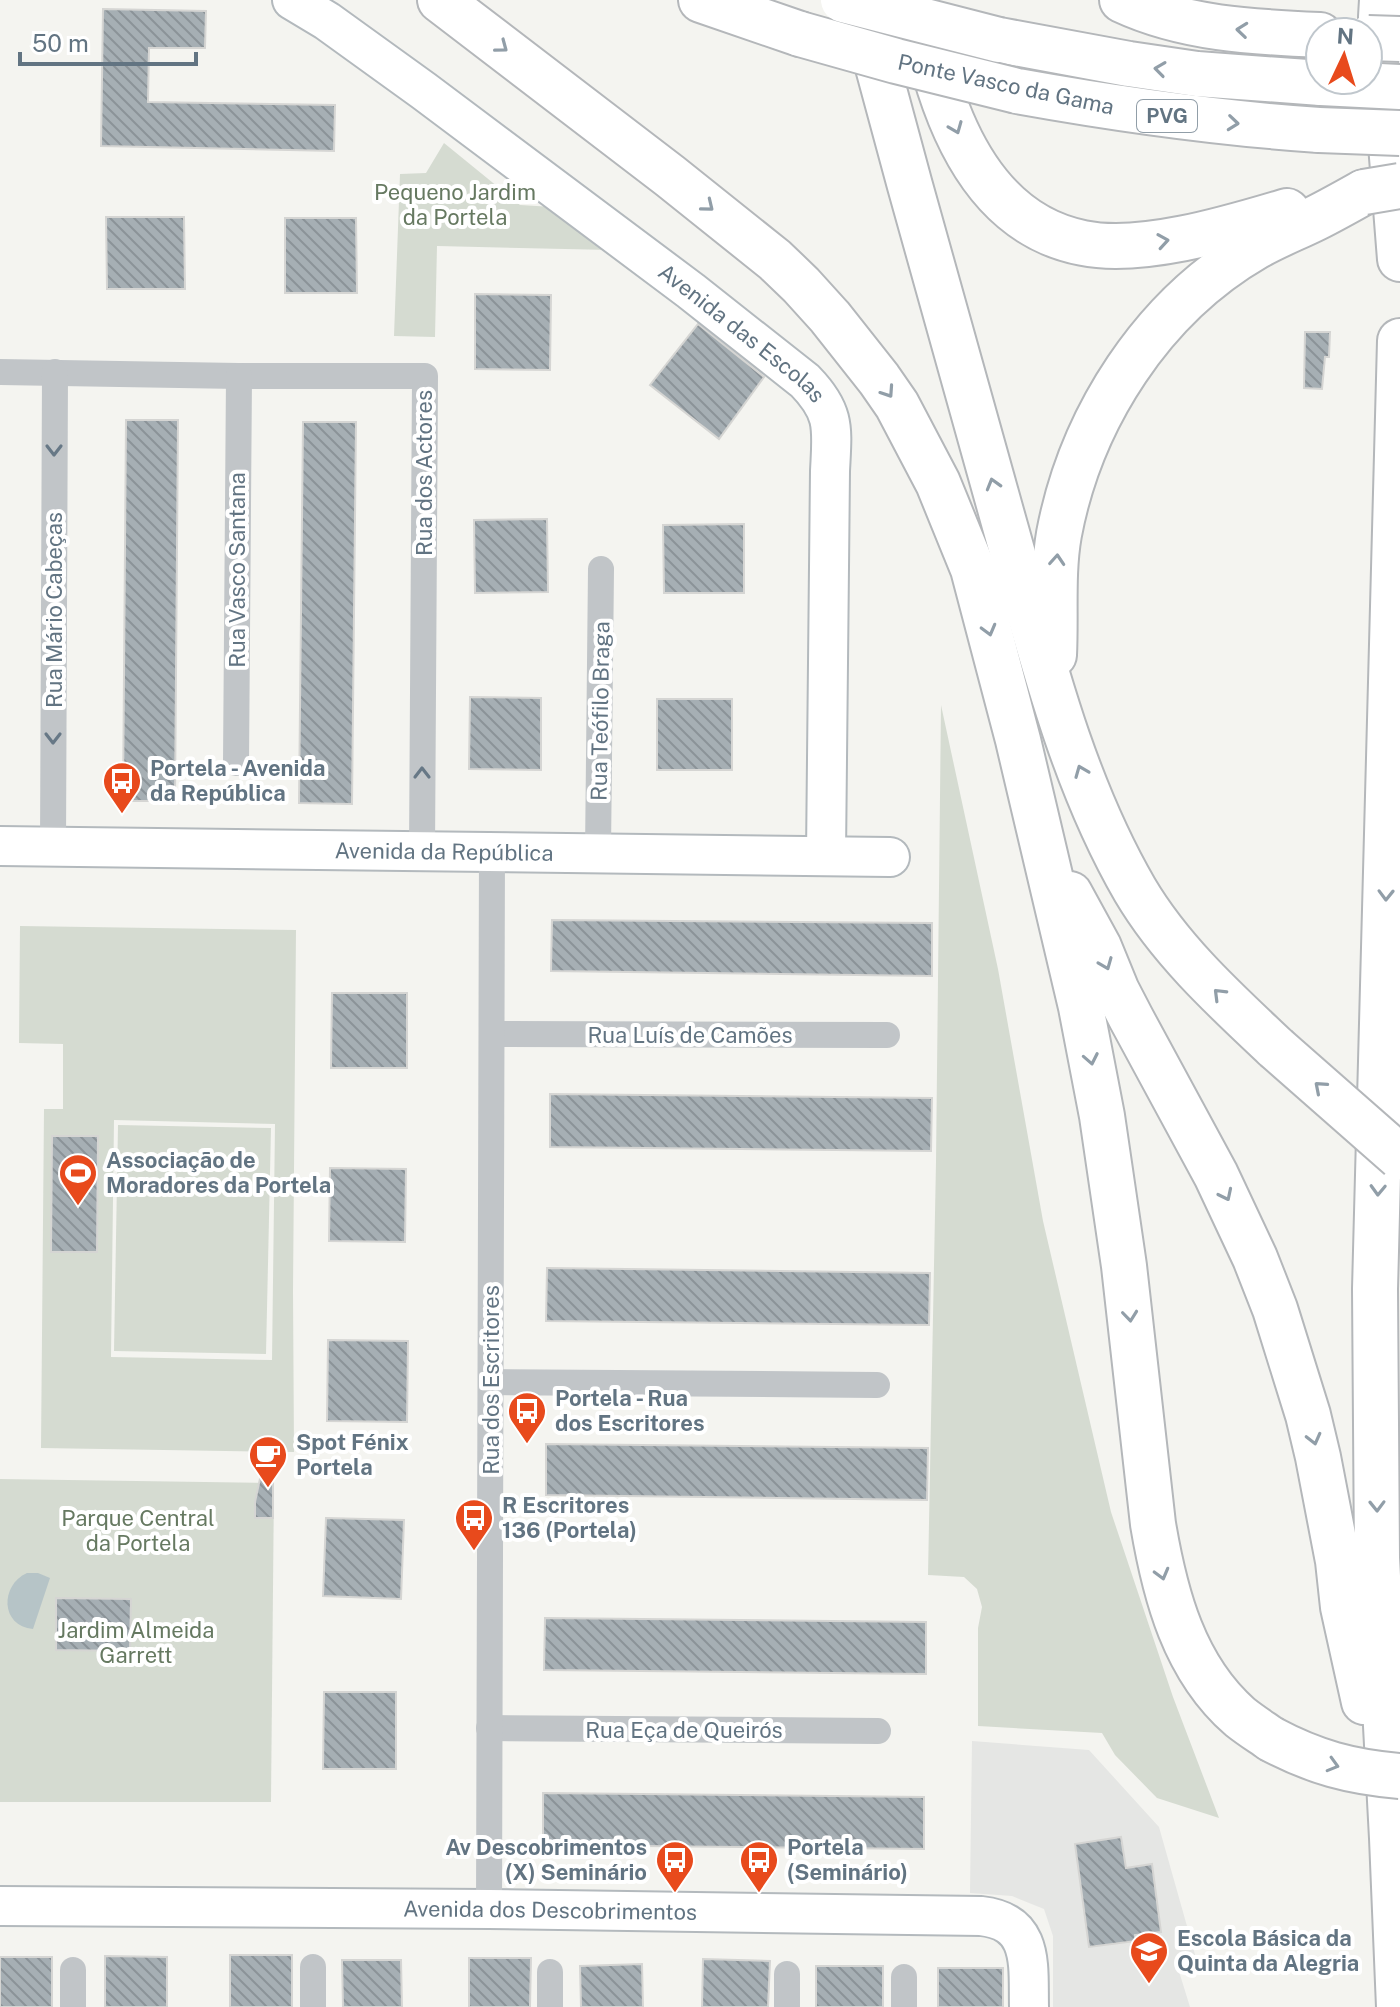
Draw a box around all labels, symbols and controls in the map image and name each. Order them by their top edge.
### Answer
scale bar [20,16,196,66]
north arrow [1304,16,1384,96]
one-way arrow [1235,22,1248,39]
text: N [1336,22,1355,50]
text: 50 m [32,29,89,57]
one-way arrow [493,38,508,52]
street label: Ponte Vasco da Gama [896,48,1116,120]
one-way arrow [1153,61,1167,78]
road number: PVG [1137,100,1197,132]
one-way arrow [1226,115,1239,132]
one-way arrow [946,120,963,134]
park label: Pequeno Jardim da Portela [374,179,536,230]
one-way arrow [699,196,713,211]
one-way arrow [1156,233,1170,250]
street label: Avenida das Escolas [653,258,831,407]
one-way arrow [878,384,893,398]
street label: Rua dos Actores [411,390,437,556]
one-way arrow [45,444,63,457]
street label: Rua Vasco Santana [224,472,250,668]
one-way arrow [986,477,1002,491]
street label: Rua Mário Cabeças [41,512,67,708]
one-way arrow [1048,553,1065,566]
street label: Rua Teófilo Braga [585,621,615,801]
one-way arrow [980,623,997,637]
one-way arrow [44,732,62,745]
place label: Portela - Avenida da República [150,755,325,806]
bus stop icon: Portela - Avenida da República [101,760,143,815]
one-way arrow [1074,765,1091,779]
one-way arrow [413,766,431,779]
street label: Avenida da República [334,837,554,866]
one-way arrow [1377,889,1394,902]
one-way arrow [1096,957,1113,971]
one-way arrow [1214,989,1228,1003]
street label: Rua Luís de Camões [587,1022,793,1048]
one-way arrow [1082,1052,1099,1065]
one-way arrow [1315,1082,1330,1097]
place label: Associação de Moradores da Portela [106,1147,331,1198]
sports icon: Associação de Moradores da Portela [57,1152,99,1207]
one-way arrow [1369,1184,1386,1197]
one-way arrow [1216,1187,1232,1201]
street label: Rua dos Escritores [478,1285,504,1475]
one-way arrow [1121,1310,1138,1323]
place label: Portela - Rua dos Escritores [555,1385,705,1436]
bus stop icon: Portela - Rua dos Escritores [506,1390,548,1445]
place label: Spot Fénix Portela [296,1429,409,1480]
one-way arrow [1305,1432,1322,1445]
cafe icon: Spot Fénix Portela [247,1434,289,1489]
place label: R Escritores 136 (Portela) [502,1492,637,1543]
bus stop icon: R Escritores 136 (Portela) [453,1497,495,1552]
one-way arrow [1368,1500,1386,1513]
park label: Parque Central da Portela [61,1505,215,1556]
one-way arrow [1153,1566,1170,1580]
park label: Jardim Almeida Garrett [58,1617,214,1668]
street label: Rua Eça de Queirós [585,1717,783,1743]
one-way arrow [1326,1756,1340,1772]
place label: Av Descobrimentos (X) Seminário [445,1834,647,1885]
place label: Portela (Seminário) [787,1834,908,1885]
bus stop icon: Av Descobrimentos (X) Seminário [654,1839,696,1894]
bus stop icon: Portela (Seminário) [738,1839,780,1894]
street label: Avenida dos Descobrimentos [403,1895,697,1925]
place label: Escola Básica da Quinta da Alegria [1177,1925,1359,1976]
school or university icon: Escola Básica da Quinta da Alegria [1128,1930,1170,1985]

